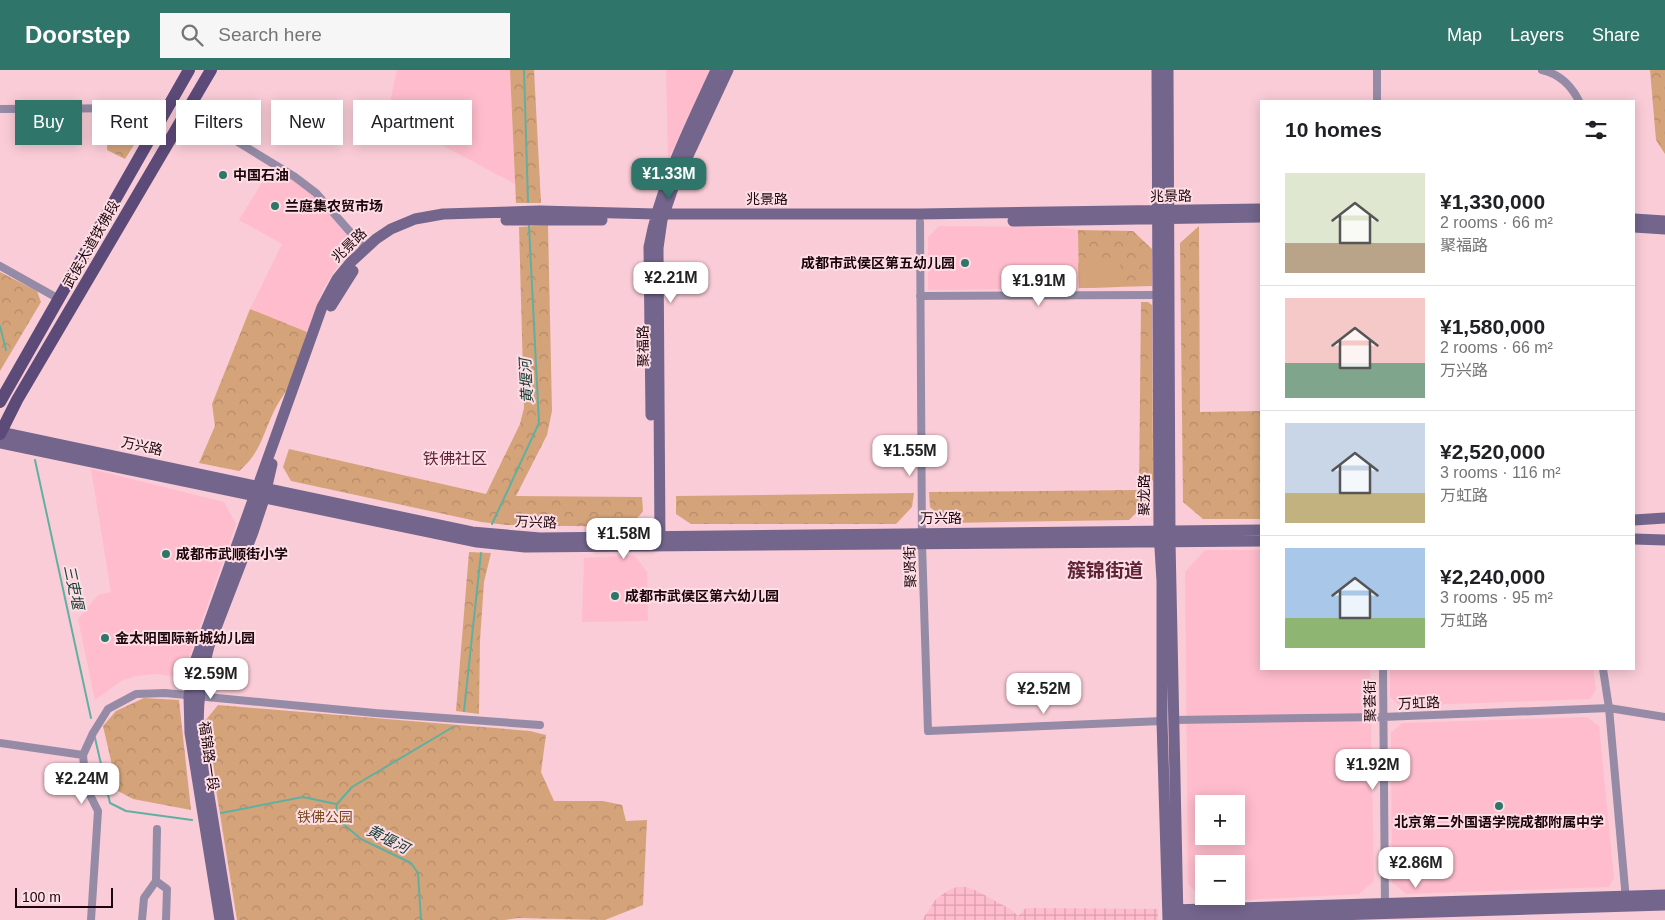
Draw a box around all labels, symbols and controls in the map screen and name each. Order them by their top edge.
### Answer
search box [160,13,510,58]
text: Doorstep [25,21,130,48]
icon: search [178,21,206,49]
text: Search here [218,24,322,45]
text: Map [1447,25,1482,45]
text: Layers [1510,25,1564,45]
text: Share [1592,25,1640,45]
chip: Buy [15,100,82,145]
chip: Rent [92,100,166,145]
chip: Filters [176,100,261,145]
chip: New [271,100,343,145]
chip: Apartment [353,100,472,145]
icon: filters [1582,116,1610,144]
text: 10 homes [1285,118,1382,141]
pin: ¥1.33M [628,158,710,200]
text: ¥1.33M [642,165,696,182]
place label: 中国石油 [233,167,289,183]
marker: 中国石油 [217,169,229,181]
street label: 兆景路 [1150,188,1192,204]
text: ¥1,330,000 [1440,190,1545,213]
street label: 兆景路 [746,191,788,207]
icon: home [1325,193,1385,253]
street label: 武侯大道铁佛段 [60,198,122,290]
place label: 兰庭集农贸市场 [285,198,383,214]
marker: 兰庭集农贸市场 [269,200,281,212]
text: 2 rooms · 66 m² [1440,214,1553,231]
street label: 兆景路 [328,225,370,265]
text: 聚福路 [1440,237,1488,254]
place label: 成都市武侯区第五幼儿园 [801,255,955,271]
marker: 成都市武侯区第五幼儿园 [959,257,971,269]
pin: ¥2.21M [630,262,712,304]
pin: ¥1.91M [998,264,1080,307]
text: ¥2.21M [644,269,698,286]
text: ¥1.91M [1012,272,1066,289]
text: ¥1,580,000 [1440,315,1545,338]
icon: home [1325,318,1385,378]
street label: 聚福路 [635,325,651,367]
text: 2 rooms · 66 m² [1440,339,1553,356]
water label: 黄堰河 [516,355,536,404]
text: 万兴路 [1440,362,1488,379]
street label: 万兴路 [120,434,164,458]
pin: ¥1.55M [869,434,951,477]
text: ¥2,520,000 [1440,440,1545,463]
text: ¥1.55M [883,442,937,459]
icon: home [1325,443,1385,503]
district label: 铁佛社区 [423,450,487,467]
text: 3 rooms · 116 m² [1440,464,1561,481]
street label: 聚龙路 [1136,474,1152,516]
text: 万虹路 [1440,487,1488,504]
street label: 万兴路 [920,510,962,526]
street label: 万兴路 [515,513,557,531]
pin: ¥1.58M [583,518,665,560]
text: ¥1.58M [597,525,651,542]
place label: 成都市武顺街小学 [176,546,288,562]
street label: 聚贤街 [901,546,919,588]
marker: 成都市武顺街小学 [160,548,172,560]
district label: 簇锦街道 [1067,560,1143,581]
water label: 三吏堰 [61,563,88,614]
text: ¥2,240,000 [1440,565,1545,588]
icon: home [1325,568,1385,628]
place label: 成都市武侯区第六幼儿园 [625,588,779,604]
text: 3 rooms · 95 m² [1440,589,1553,606]
marker: 成都市武侯区第六幼儿园 [609,590,621,602]
text: 万虹路 [1440,612,1488,629]
place label: 金太阳国际新城幼儿园 [115,630,255,646]
marker: 金太阳国际新城幼儿园 [99,632,111,644]
pin: ¥2.59M [170,658,252,700]
text: ¥2.59M [184,665,238,682]
pin: ¥2.52M [1003,672,1085,715]
text: ¥2.52M [1017,680,1071,697]
street label: 聚荟街 [1362,680,1378,722]
street label: 万虹路 [1398,694,1440,712]
street label: 福锦路一段 [196,720,222,792]
pin: ¥1.92M [1332,748,1414,791]
text: ¥1.92M [1346,756,1400,773]
pin: ¥2.24M [41,762,123,805]
text: ¥2.24M [55,770,109,787]
map controls [1195,795,1245,905]
button: + [1195,795,1245,845]
marker: 北京第二外国语学院成都附属中学 [1493,800,1505,812]
park label: 铁佛公园 [297,809,353,825]
place label: 北京第二外国语学院成都附属中学 [1394,814,1604,830]
water label: 黄堰河 [364,821,415,858]
pin: ¥2.86M [1375,846,1457,889]
text: ¥2.86M [1389,854,1443,871]
button: − [1195,855,1245,905]
scale bar [15,885,112,908]
text: 100 m [22,889,61,905]

